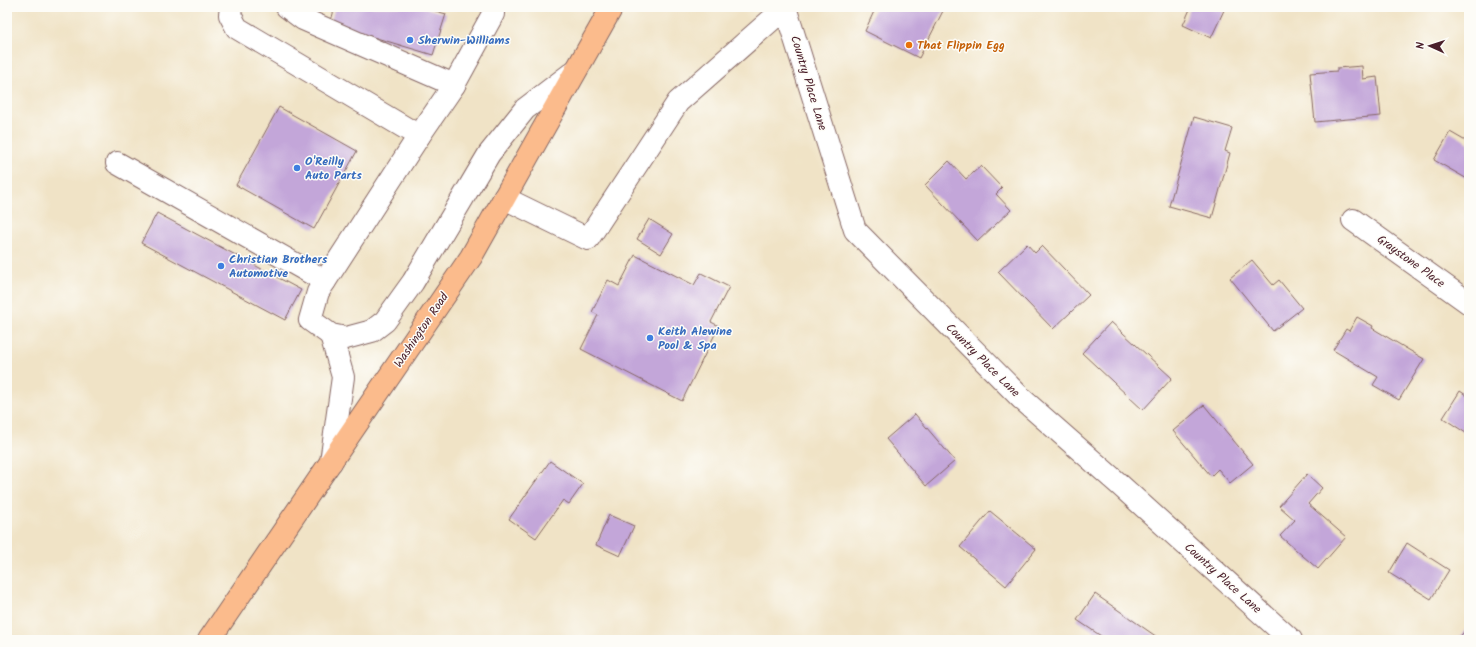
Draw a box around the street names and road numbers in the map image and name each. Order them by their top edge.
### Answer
street label: Country Place Lane [785,33,832,134]
street label: Graystone Place [1373,230,1449,293]
street label: Washington Road [389,288,454,372]
street label: Country Place Lane [941,319,1025,402]
street label: Country Place Lane [1180,538,1266,619]

